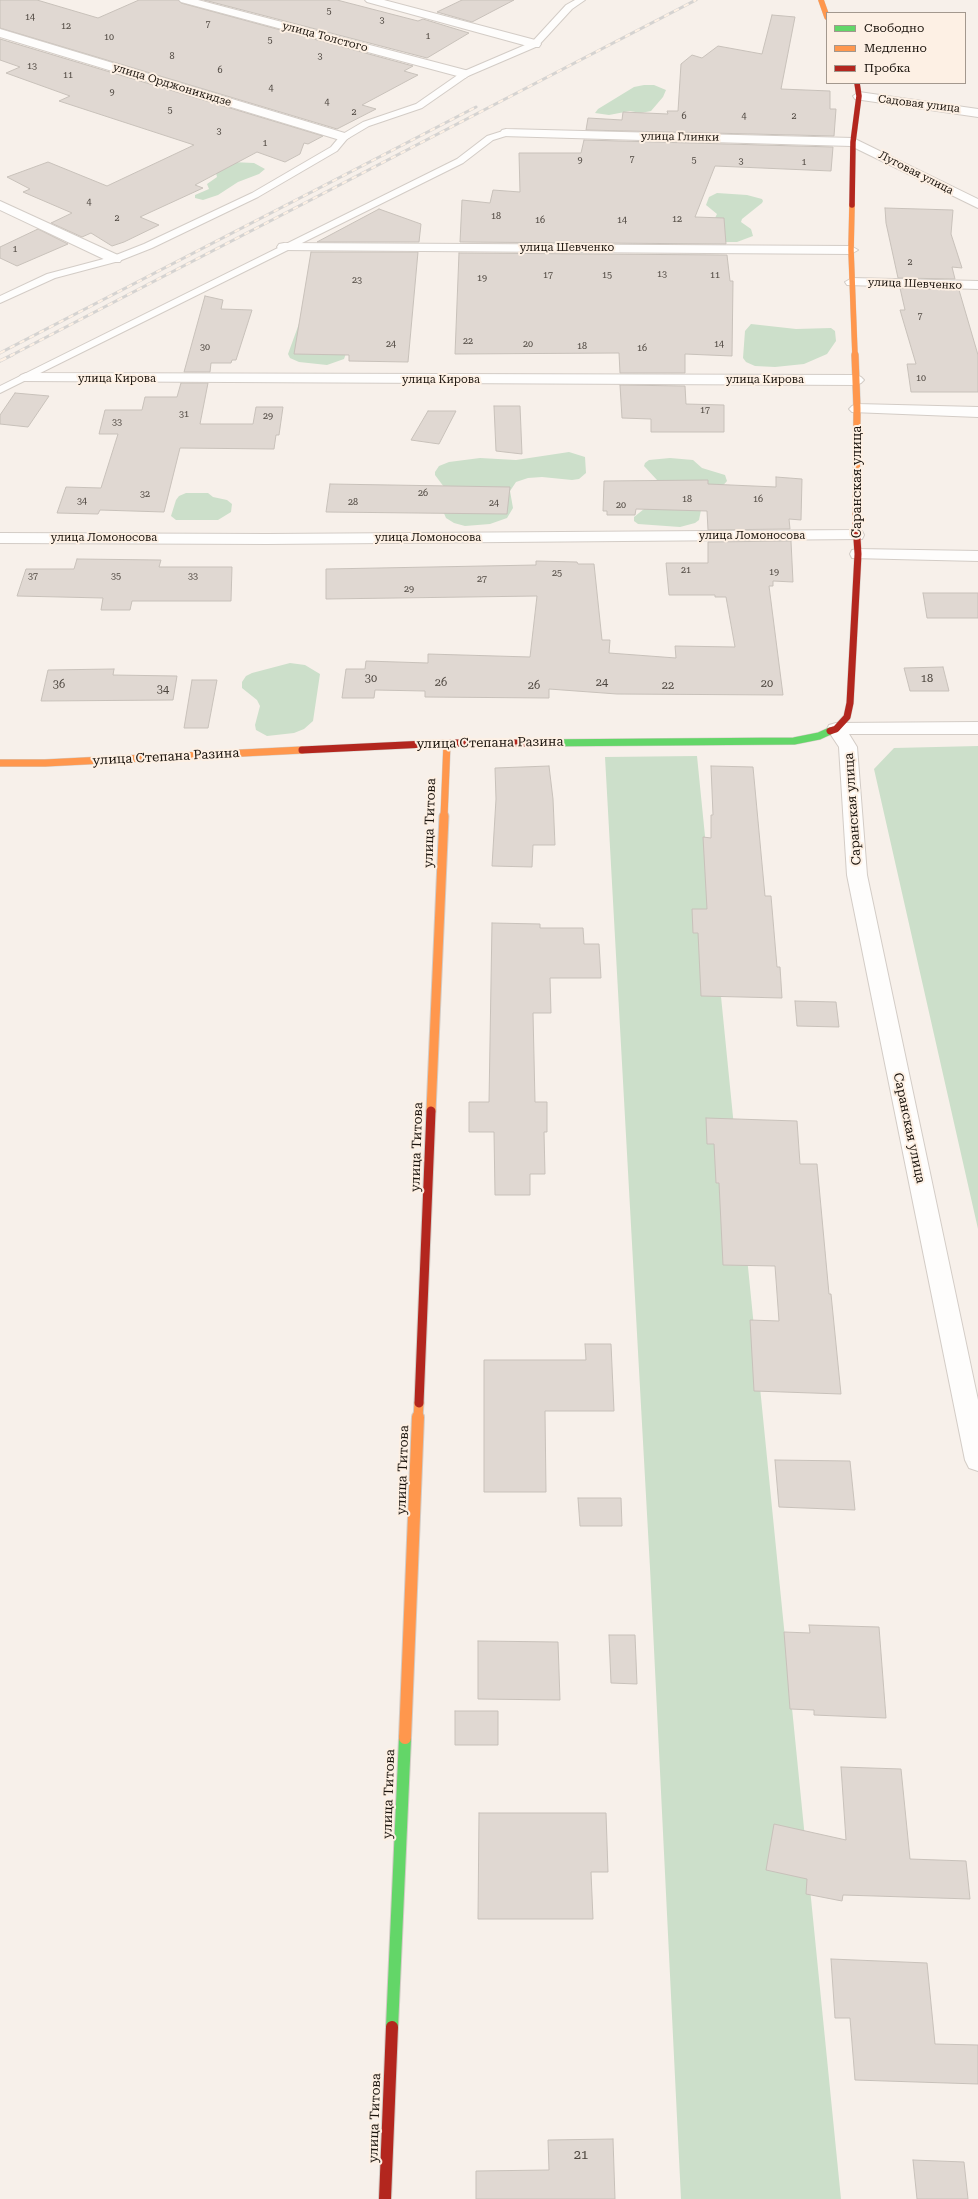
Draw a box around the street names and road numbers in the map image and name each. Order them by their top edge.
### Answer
street label: улица Толстого [281,19,369,55]
street label: улица Орджоникидзе [111,61,233,109]
street label: Садовая улица [877,92,961,116]
street label: улица Глинки [641,130,719,144]
street label: Луговая улица [876,148,956,198]
street label: улица Шевченко [520,241,614,255]
street label: улица Шевченко [868,276,962,292]
street label: улица Кирова [78,372,156,386]
street label: улица Кирова [402,373,480,387]
street label: улица Кирова [726,373,804,387]
street label: Саранская улица [849,426,865,538]
street label: улица Ломоносова [699,529,805,543]
street label: улица Ломоносова [51,531,157,545]
street label: улица Ломоносова [375,531,481,545]
street label: улица Степана Разина [416,734,564,752]
street label: улица Степана Разина [92,745,240,769]
street label: Саранская улица [841,752,865,866]
street label: улица Титова [421,778,439,868]
street label: Саранская улица [890,1071,928,1185]
street label: улица Титова [408,1102,426,1192]
street label: улица Титова [394,1425,412,1515]
street label: улица Титова [380,1749,398,1839]
street label: улица Титова [366,2073,384,2163]

